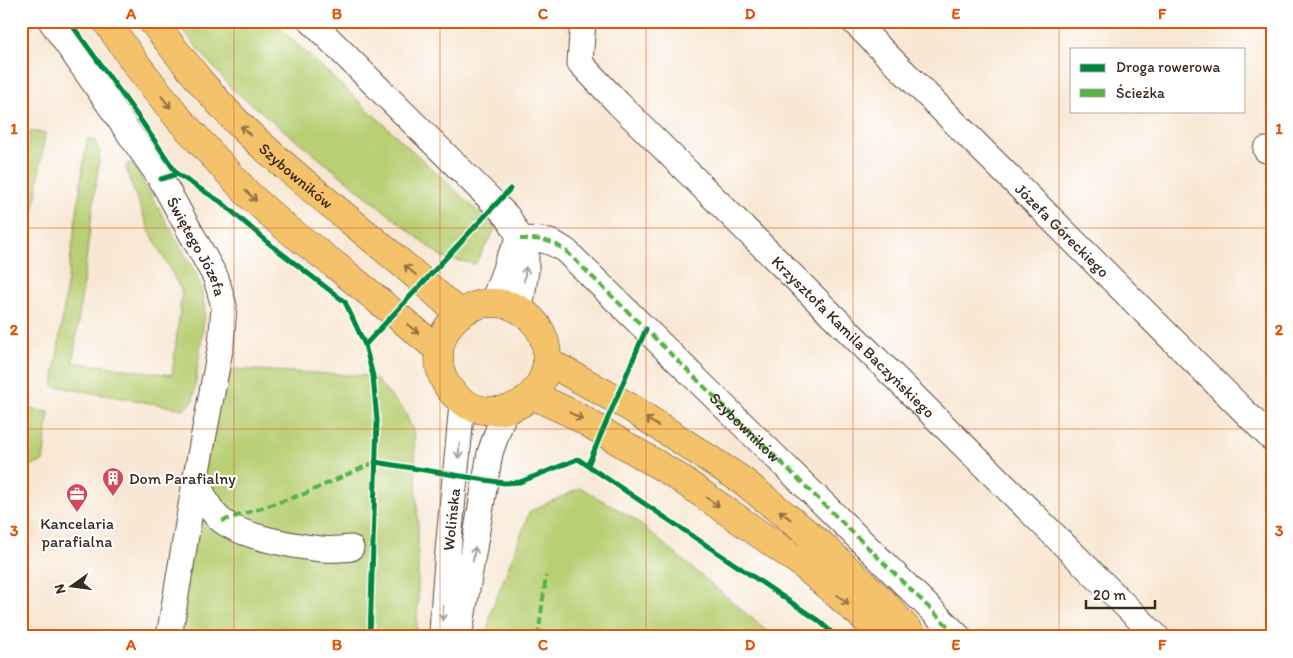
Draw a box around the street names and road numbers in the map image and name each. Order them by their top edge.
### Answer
street label: Szybowników [255,139,337,213]
street label: Józefa Góreckiego [1011,179,1113,281]
street label: Świętego Józefa [163,193,230,298]
street label: Krzysztofa Kamila Baczyńskiego [768,252,939,422]
street label: Szybowników [706,389,784,466]
street label: Wolińska [439,487,464,552]

